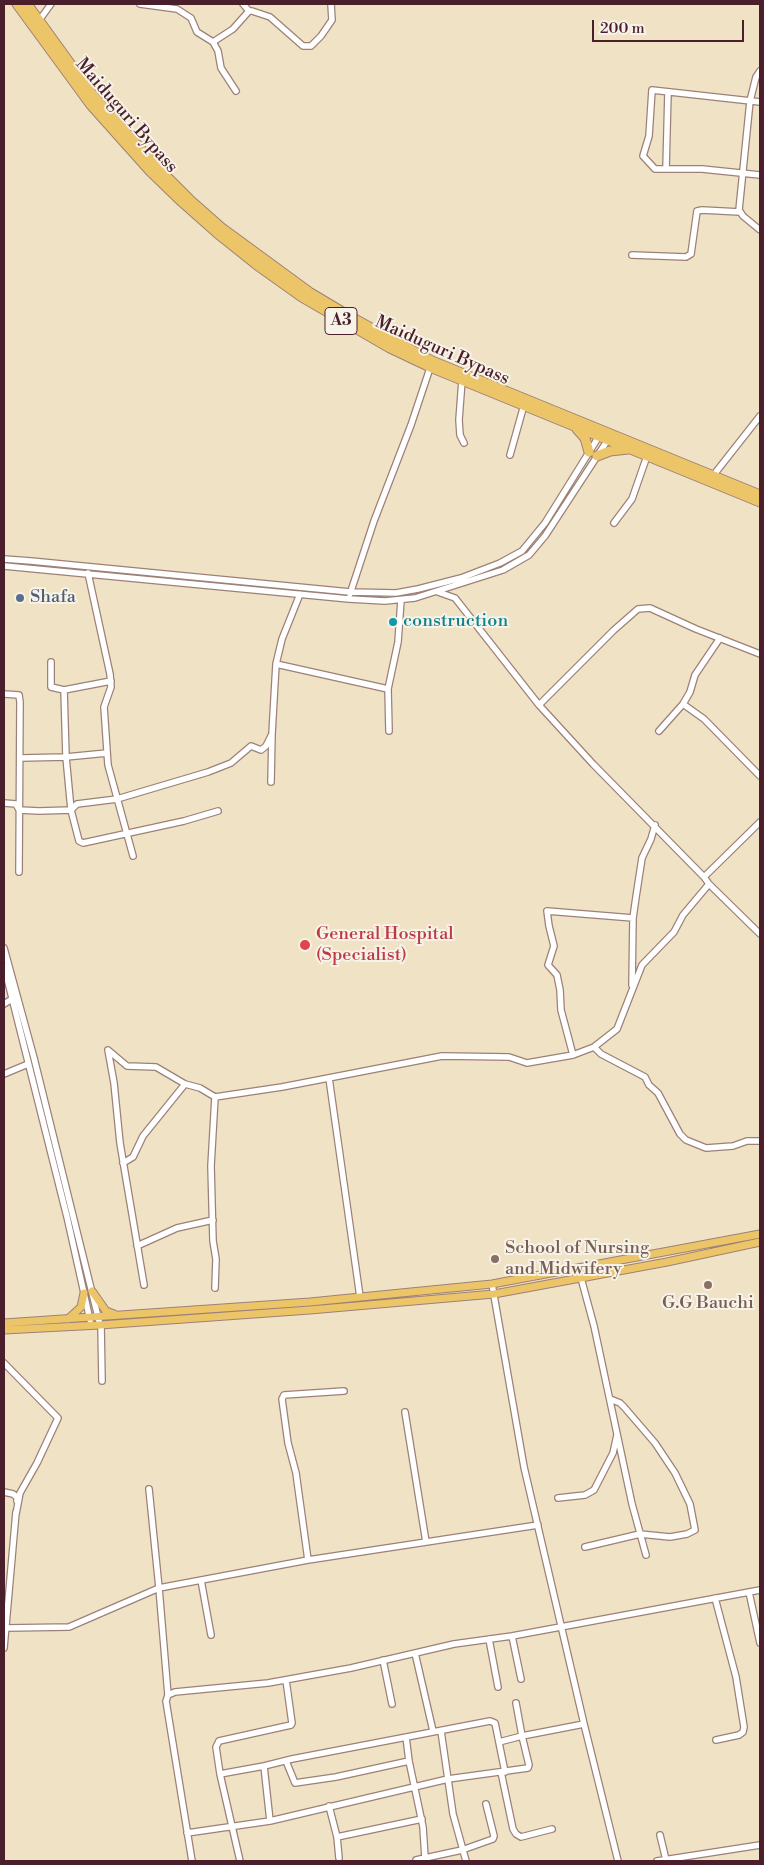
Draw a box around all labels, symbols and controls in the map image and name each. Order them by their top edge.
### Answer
scale bar [594,10,746,42]
text: 200 m [600,19,645,38]
street label: Maiduguri Bypass [70,54,182,178]
road number: A3 [325,308,357,334]
street label: Maiduguri Bypass [371,312,513,390]
place label: Shafa [30,587,76,609]
marker: Shafa [14,592,26,604]
place label: construction [403,611,508,633]
marker: construction [387,616,399,628]
place label: General Hospital (Specialist) [316,924,454,966]
marker: General Hospital (Specialist) [298,938,312,952]
place label: School of Nursing and Midwifery [505,1238,649,1280]
marker: School of Nursing and Midwifery [489,1253,501,1265]
marker: G.G Bauchi [702,1279,714,1291]
place label: G.G Bauchi [662,1293,754,1315]

